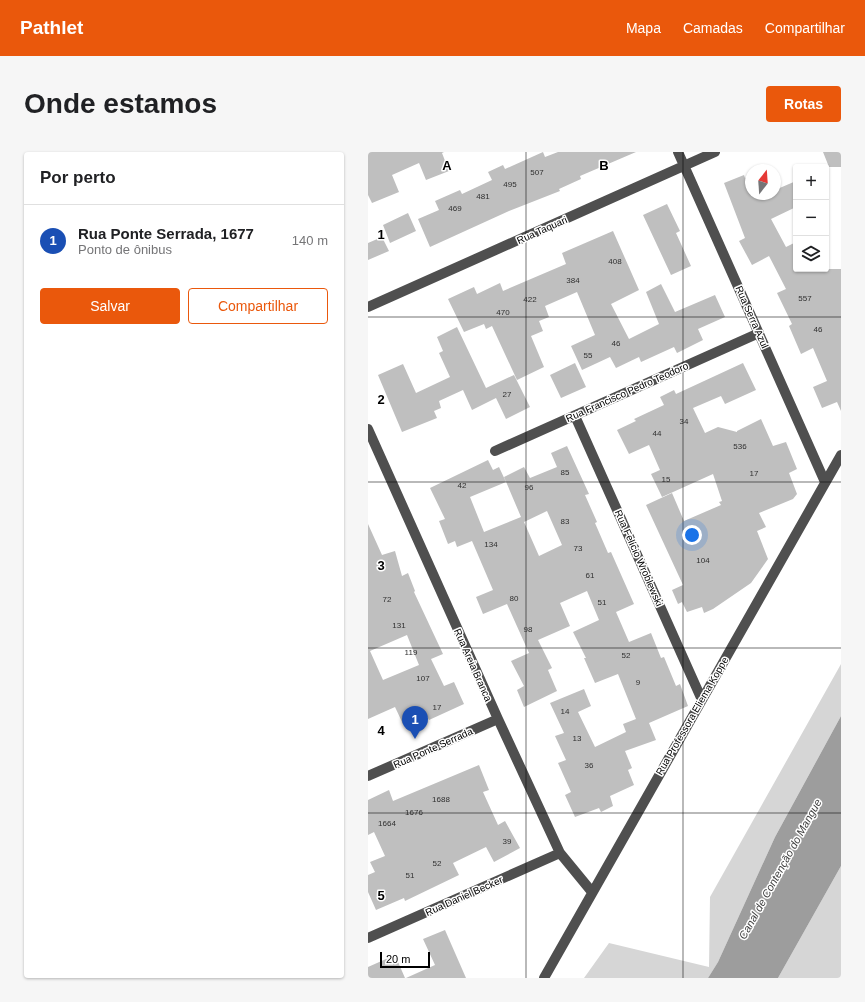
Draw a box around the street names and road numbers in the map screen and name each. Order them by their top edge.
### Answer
street label: Rua Taquari [515,214,569,246]
street label: Rua Serra Azul [733,284,771,350]
street label: Rua Francisco Pedro Teodoro [564,360,690,424]
street label: Rua Felício Wroblewski [613,508,665,608]
street label: Rua Areia Branca [452,627,494,703]
street label: Rua Professora Eliema Koppe [654,655,731,777]
street label: Rua Ponte Serrada [392,725,475,770]
street label: Rua Daniel Becker [424,874,505,918]

